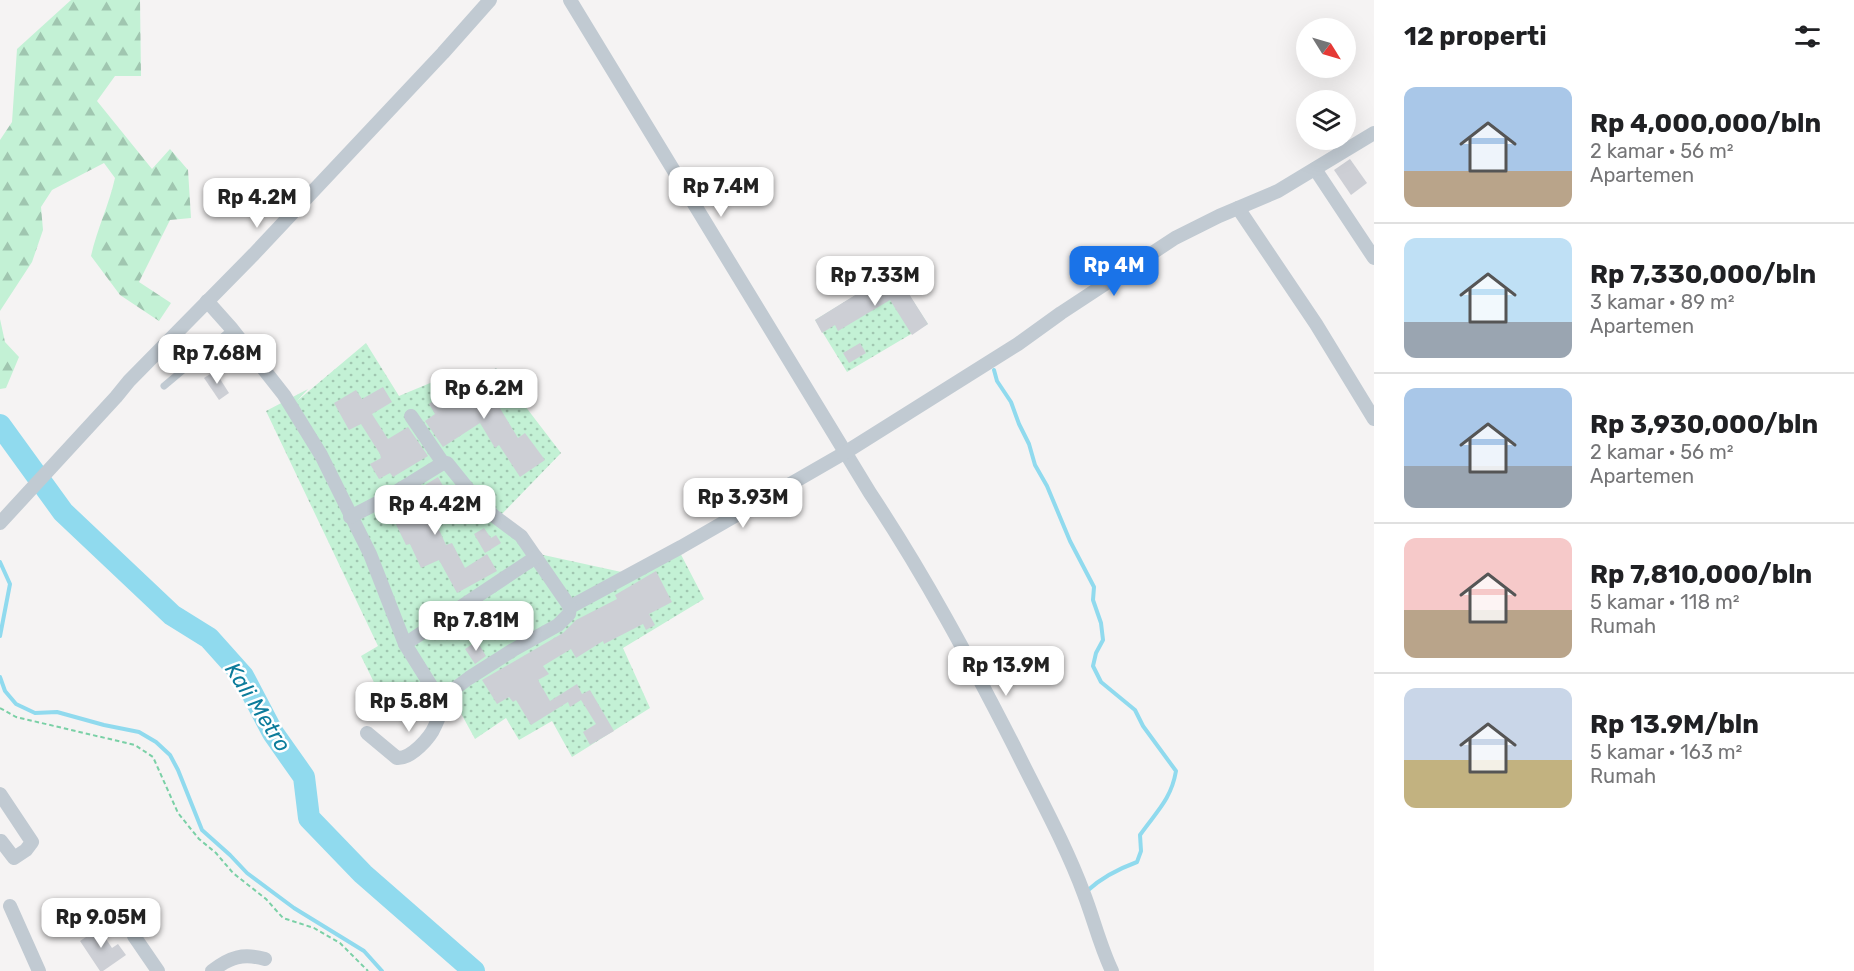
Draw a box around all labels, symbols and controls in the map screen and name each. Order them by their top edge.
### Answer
north arrow [1296,18,1356,78]
map controls [1296,18,1356,150]
icon: filters [1791,20,1824,53]
text: 12 properti [1404,21,1547,52]
button: layers [1296,90,1356,150]
text: Rp 4,000,000/bln [1590,108,1821,139]
icon: home [1452,111,1524,183]
text: 2 kamar · 56 m² [1590,139,1734,163]
text: Apartemen [1590,163,1694,187]
pin: Rp 7.4M [666,167,776,218]
text: Rp 7.4M [683,174,759,198]
pin: Rp 4.2M [202,178,312,229]
text: Rp 4.2M [217,185,297,209]
pin: Rp 4M [1072,246,1156,297]
text: Rp 4M [1084,253,1144,277]
pin: Rp 7.33M [813,256,937,307]
text: Rp 7,330,000/bln [1590,259,1816,290]
icon: home [1452,262,1524,334]
text: Rp 7.33M [830,263,920,287]
text: 3 kamar · 89 m² [1590,290,1735,314]
text: Apartemen [1590,314,1694,338]
pin: Rp 7.68M [155,334,279,385]
text: Rp 7.68M [172,341,262,365]
pin: Rp 6.2M [429,369,539,420]
text: Rp 6.2M [445,376,523,400]
text: Rp 3,930,000/bln [1590,409,1818,440]
icon: home [1452,412,1524,484]
text: 2 kamar · 56 m² [1590,440,1734,464]
text: Apartemen [1590,464,1694,488]
pin: Rp 3.93M [681,478,805,529]
pin: Rp 4.42M [373,485,497,536]
text: Rp 3.93M [697,485,789,509]
text: Rp 4.42M [389,492,481,516]
text: Rp 7,810,000/bln [1590,559,1812,590]
icon: home [1452,562,1524,634]
text: 5 kamar · 118 m² [1590,590,1740,614]
pin: Rp 7.81M [414,601,538,652]
text: Rp 7.81M [433,608,519,632]
text: Rumah [1590,614,1656,638]
pin: Rp 13.9M [944,646,1068,697]
text: Rp 13.9M [962,653,1050,677]
water label: Kali Metro [219,657,297,757]
pin: Rp 5.8M [354,682,464,733]
text: Rp 5.8M [369,689,449,713]
text: Rp 13.9M/bln [1590,709,1759,740]
icon: home [1452,712,1524,784]
text: 5 kamar · 163 m² [1590,740,1742,764]
text: Rumah [1590,764,1656,788]
pin: Rp 9.05M [39,898,163,949]
text: Rp 9.05M [55,905,147,929]

